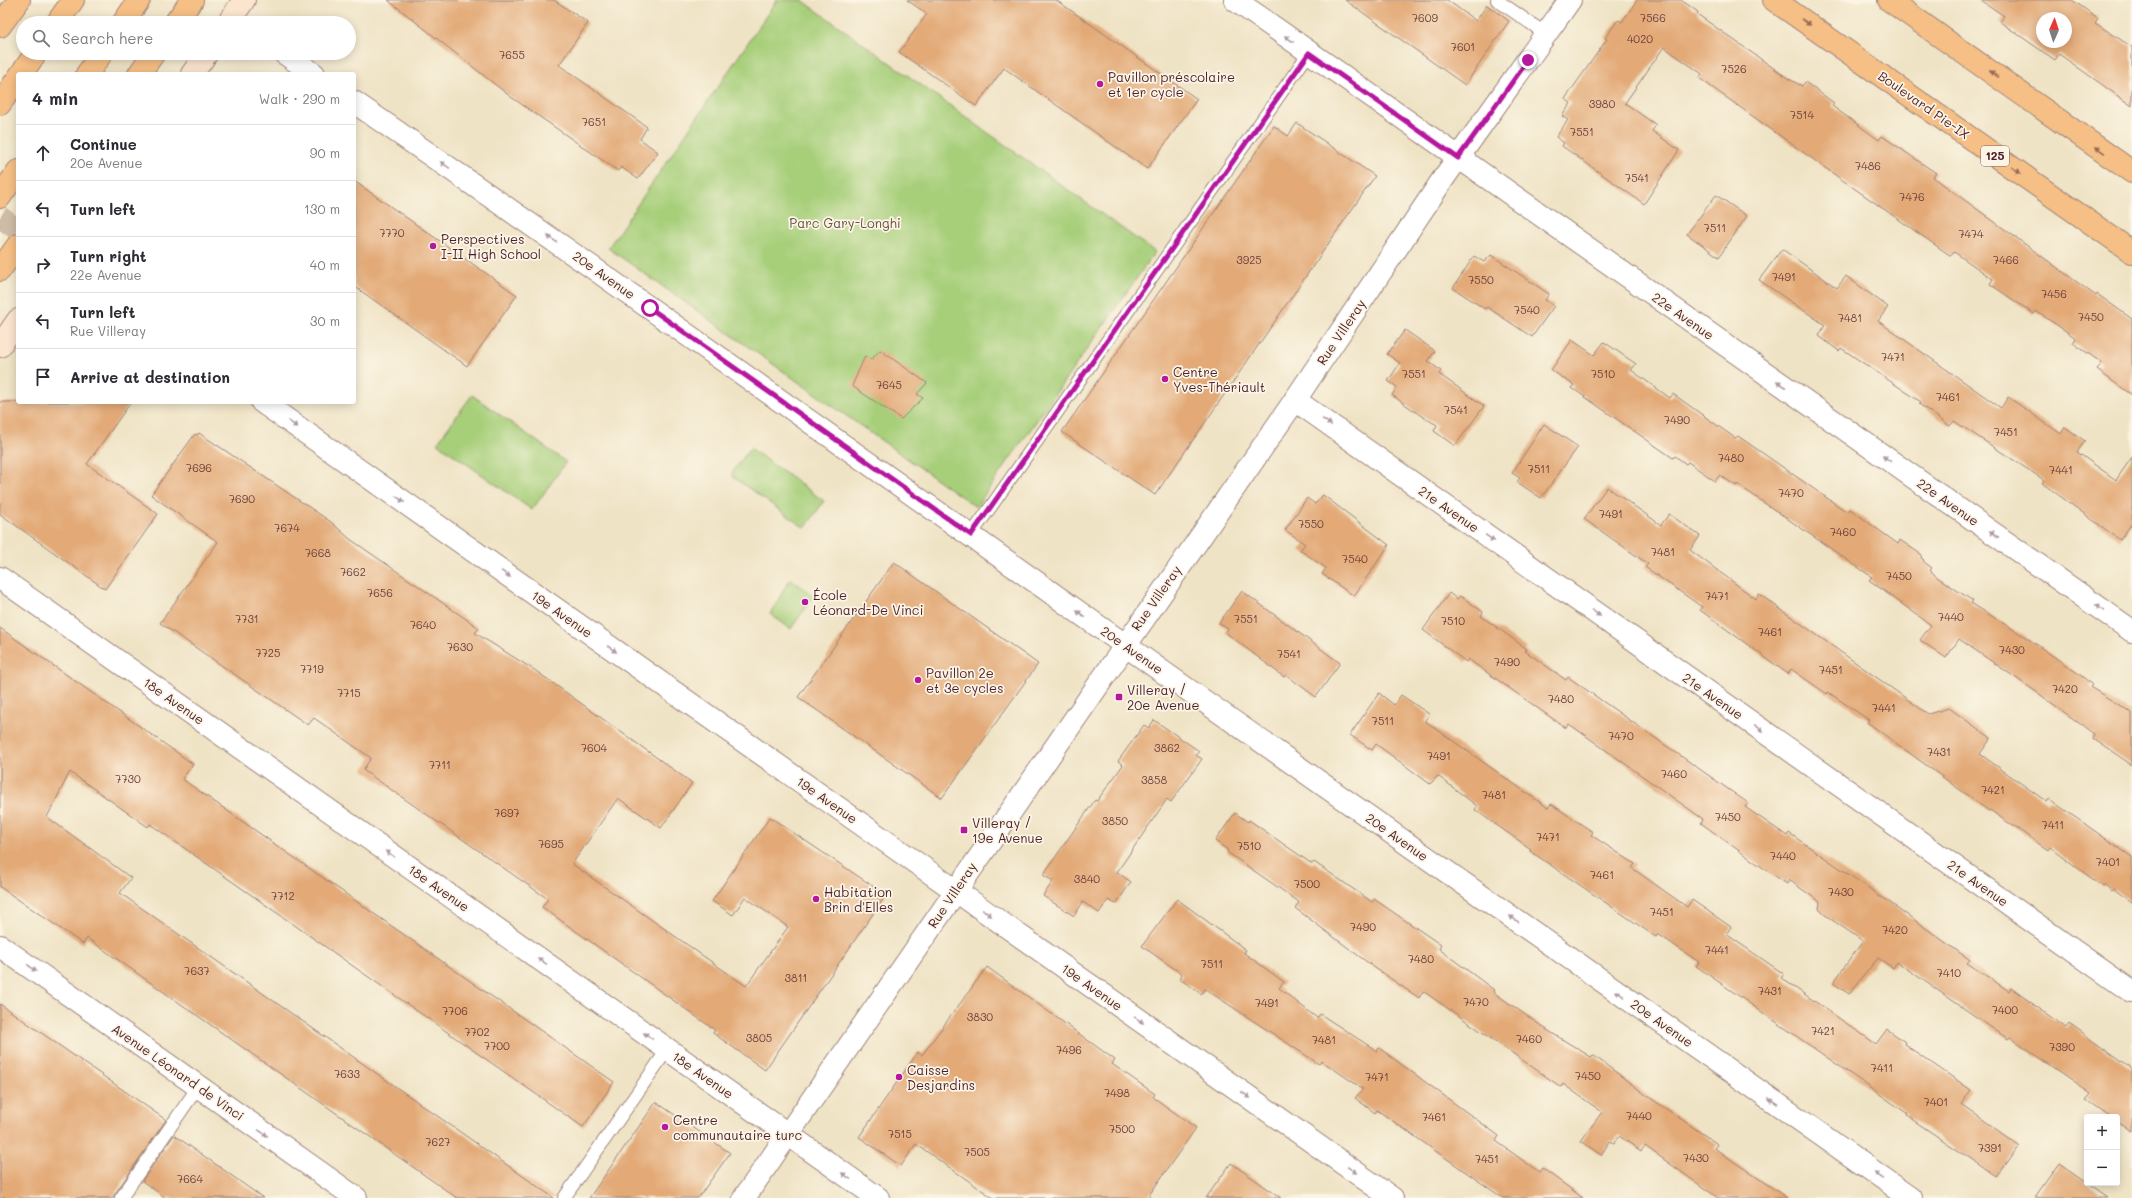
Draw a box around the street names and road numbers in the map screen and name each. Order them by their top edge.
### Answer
street label: Boulevard Pie-IX [1875,67,1973,142]
road number: 125 [1981,146,2009,166]
street label: 20e Avenue [570,247,639,302]
street label: 22e Avenue [1649,288,1718,343]
street label: Rue Villeray [1312,295,1369,368]
street label: 22e Avenue [1914,474,1983,529]
street label: 21e Avenue [1416,481,1483,536]
street label: Rue Villeray [1127,562,1184,634]
street label: 19e Avenue [528,586,596,641]
street label: 20e Avenue [1098,622,1167,677]
street label: 21e Avenue [1680,668,1747,723]
street label: 18e Avenue [140,673,208,728]
street label: 19e Avenue [793,772,861,827]
street label: 20e Avenue [1363,809,1432,864]
street label: 21e Avenue [1945,855,2012,910]
street label: Rue Villeray [923,858,980,931]
street label: 18e Avenue [405,860,473,915]
street label: 19e Avenue [1058,959,1126,1014]
street label: 20e Avenue [1628,995,1697,1050]
street label: Avenue Léonard de Vinci [109,1019,248,1124]
street label: 18e Avenue [669,1047,737,1102]

